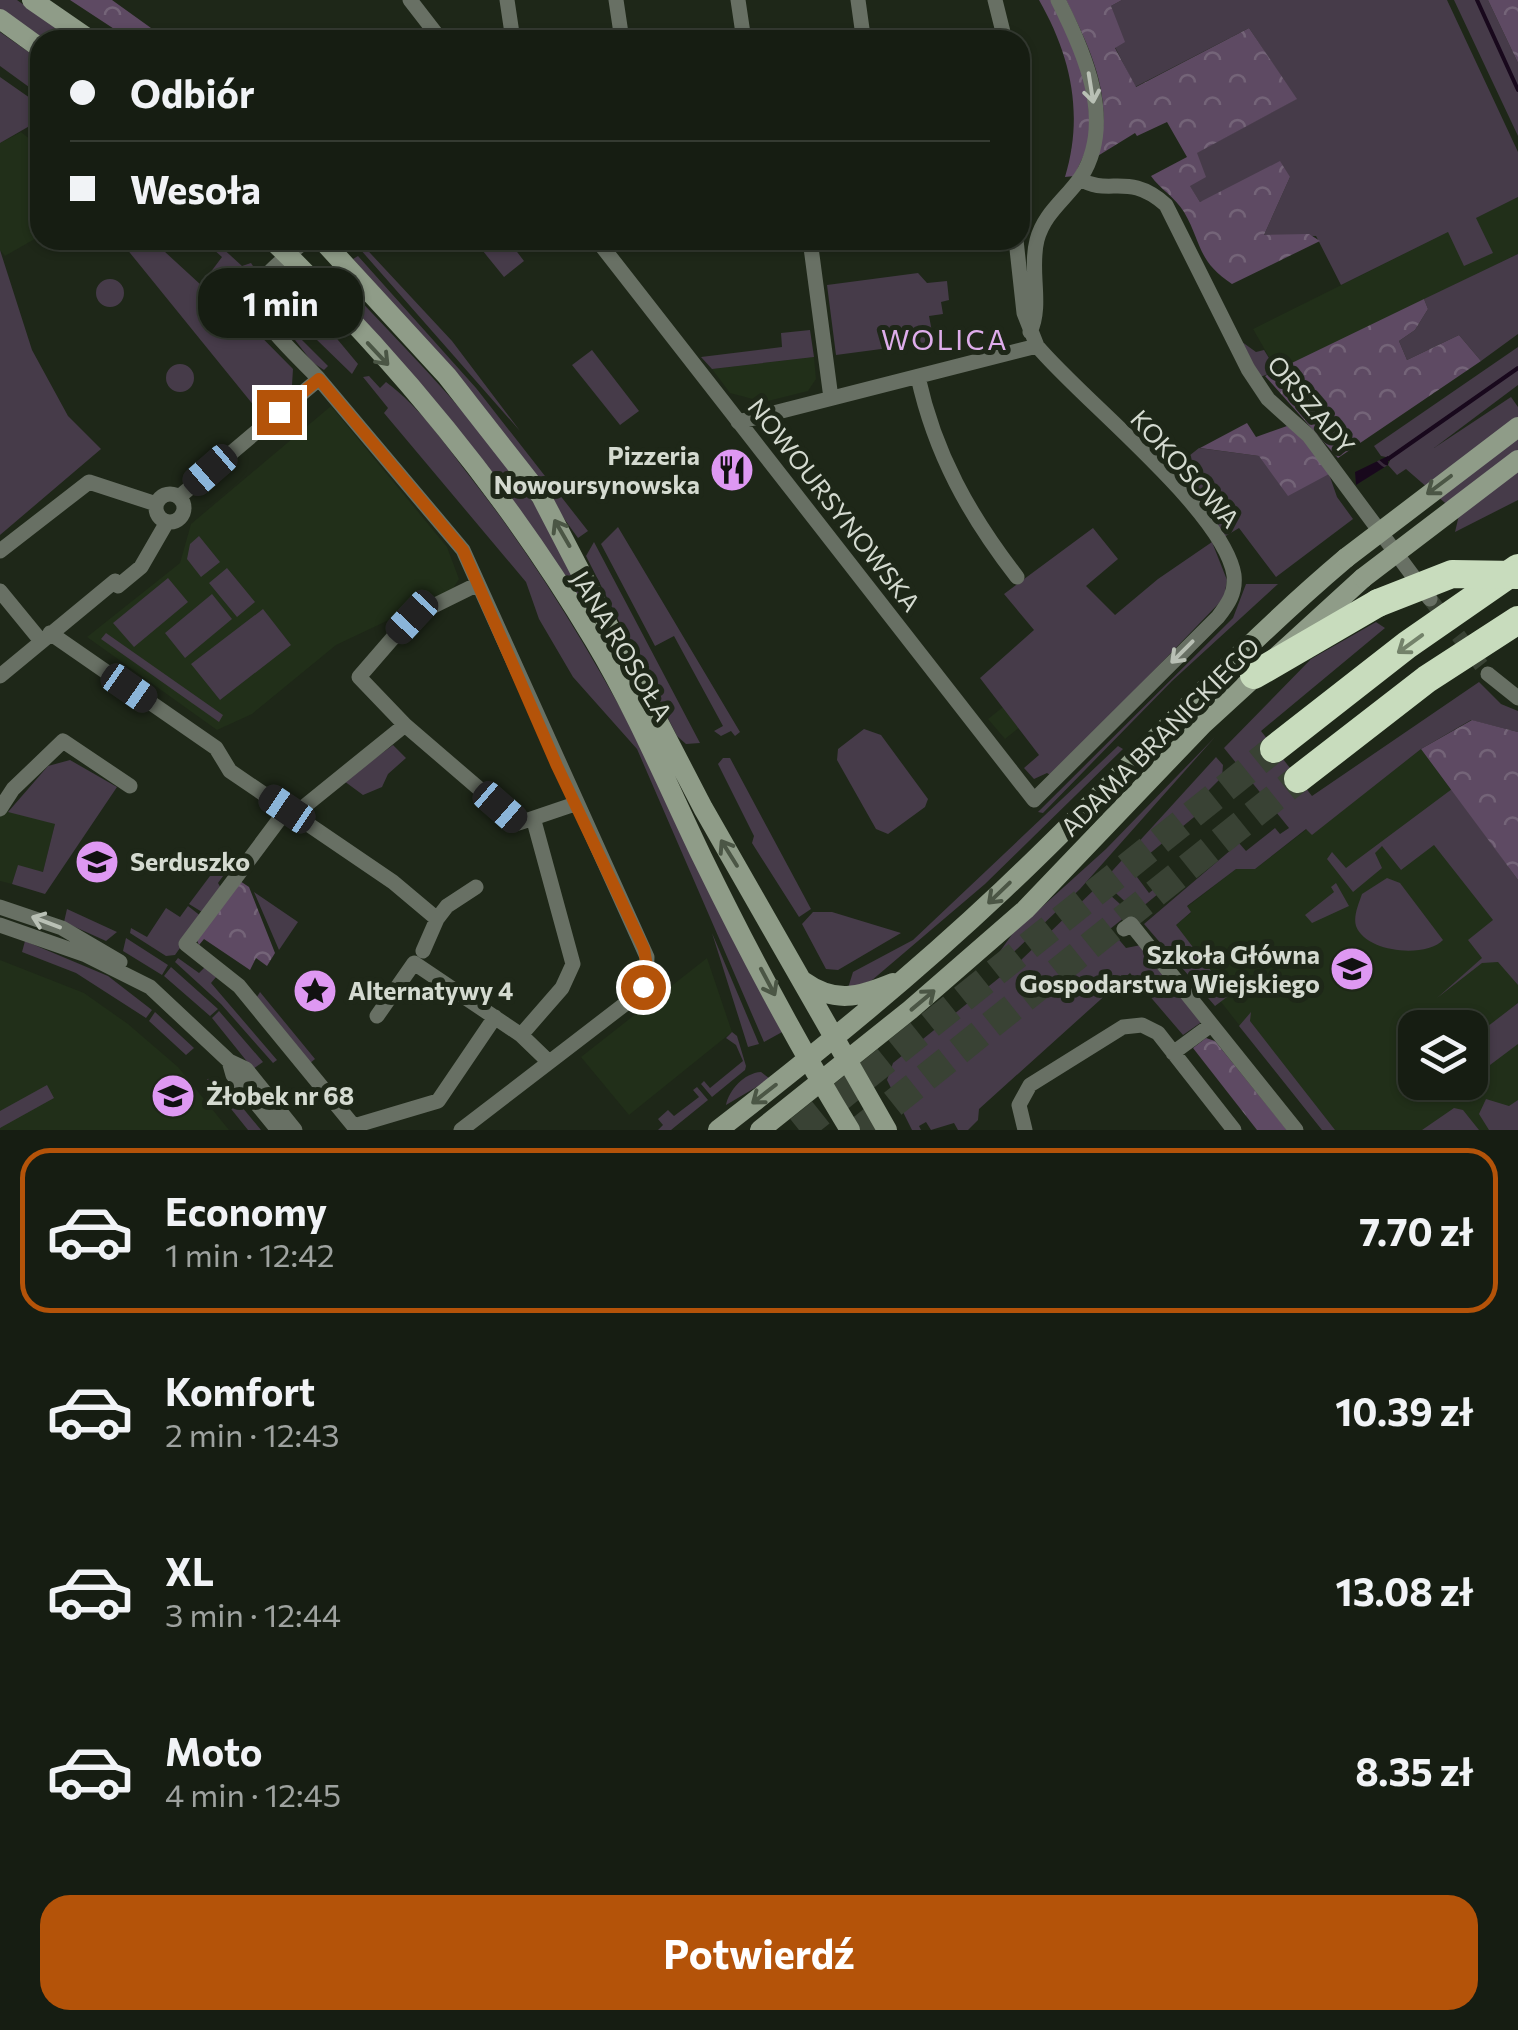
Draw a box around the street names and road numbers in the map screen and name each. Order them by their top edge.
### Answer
street label: ORSZADY [1262,349,1362,460]
street label: NOWOURSYNOWSKA [742,392,927,617]
street label: KOKOSOWA [1125,403,1246,533]
street label: JANA ROSOŁA [566,565,679,726]
street label: ADAMA BRANICKIEGO [1054,631,1265,842]

